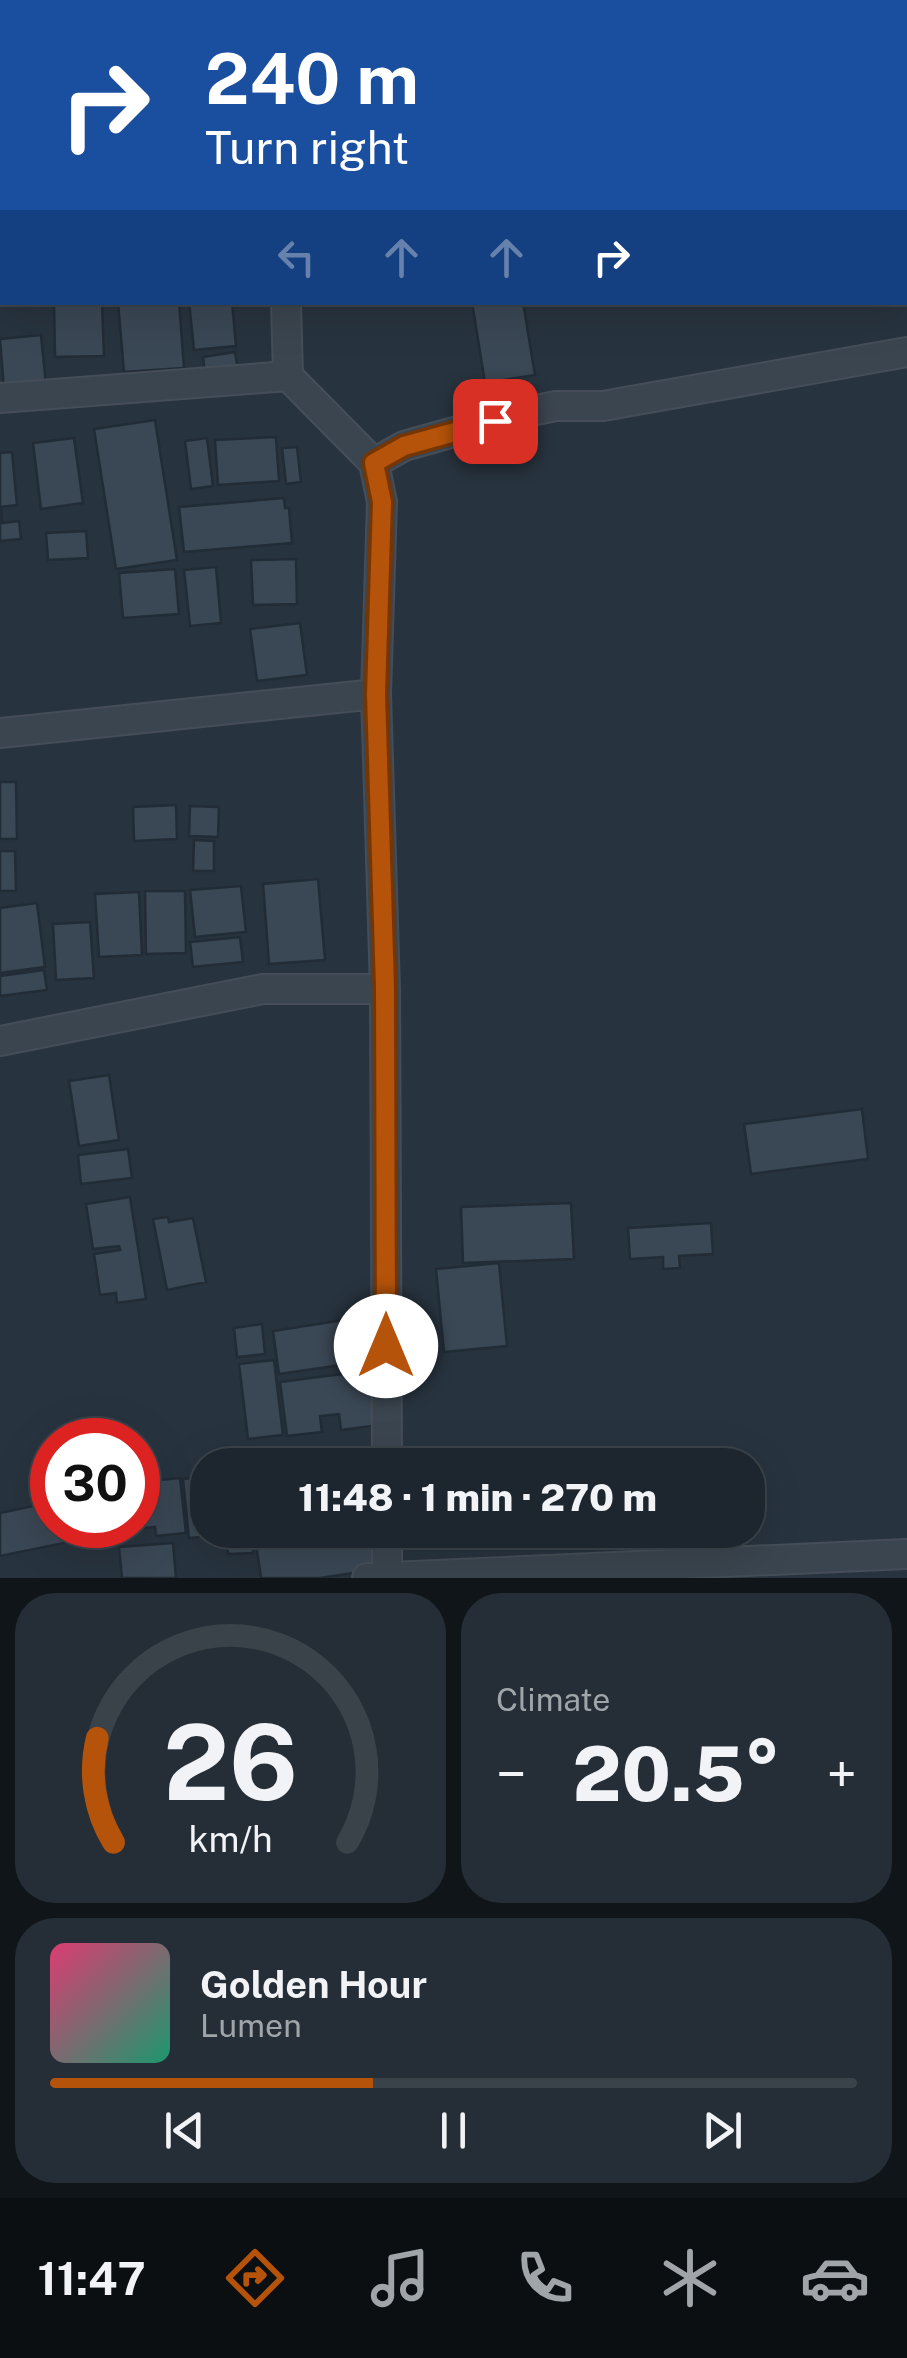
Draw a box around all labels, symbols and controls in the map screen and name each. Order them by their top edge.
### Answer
text: 240 m [205,37,419,120]
icon: right [40,40,170,170]
text: Turn right [205,121,409,174]
icon: left [269,230,324,285]
icon: ahead [374,230,429,285]
icon: ahead [479,230,534,285]
icon: right [584,230,639,285]
pin [453,379,538,464]
icon: arrive [468,394,523,449]
position arrow [334,1294,438,1398]
speed limit sign: 30 [30,1418,160,1548]
text: 11:48 · 1 min · 270 m [298,1475,657,1520]
text: Climate [496,1681,610,1718]
text: 26 [163,1701,298,1823]
text: 20.5° [573,1730,780,1818]
text: − [496,1742,527,1806]
text: + [827,1742,857,1806]
text: km/h [188,1818,273,1860]
text: Golden Hour [200,1962,427,2007]
text: Lumen [200,2007,302,2044]
icon: previous [157,2103,212,2158]
icon: pause [426,2103,481,2158]
icon: next [695,2103,750,2158]
icon: directions [220,2243,290,2313]
icon: music [365,2243,435,2313]
icon: phone [510,2243,580,2313]
icon: climate [655,2243,725,2313]
icon: car [800,2243,870,2313]
text: 11:47 [37,2252,146,2305]

